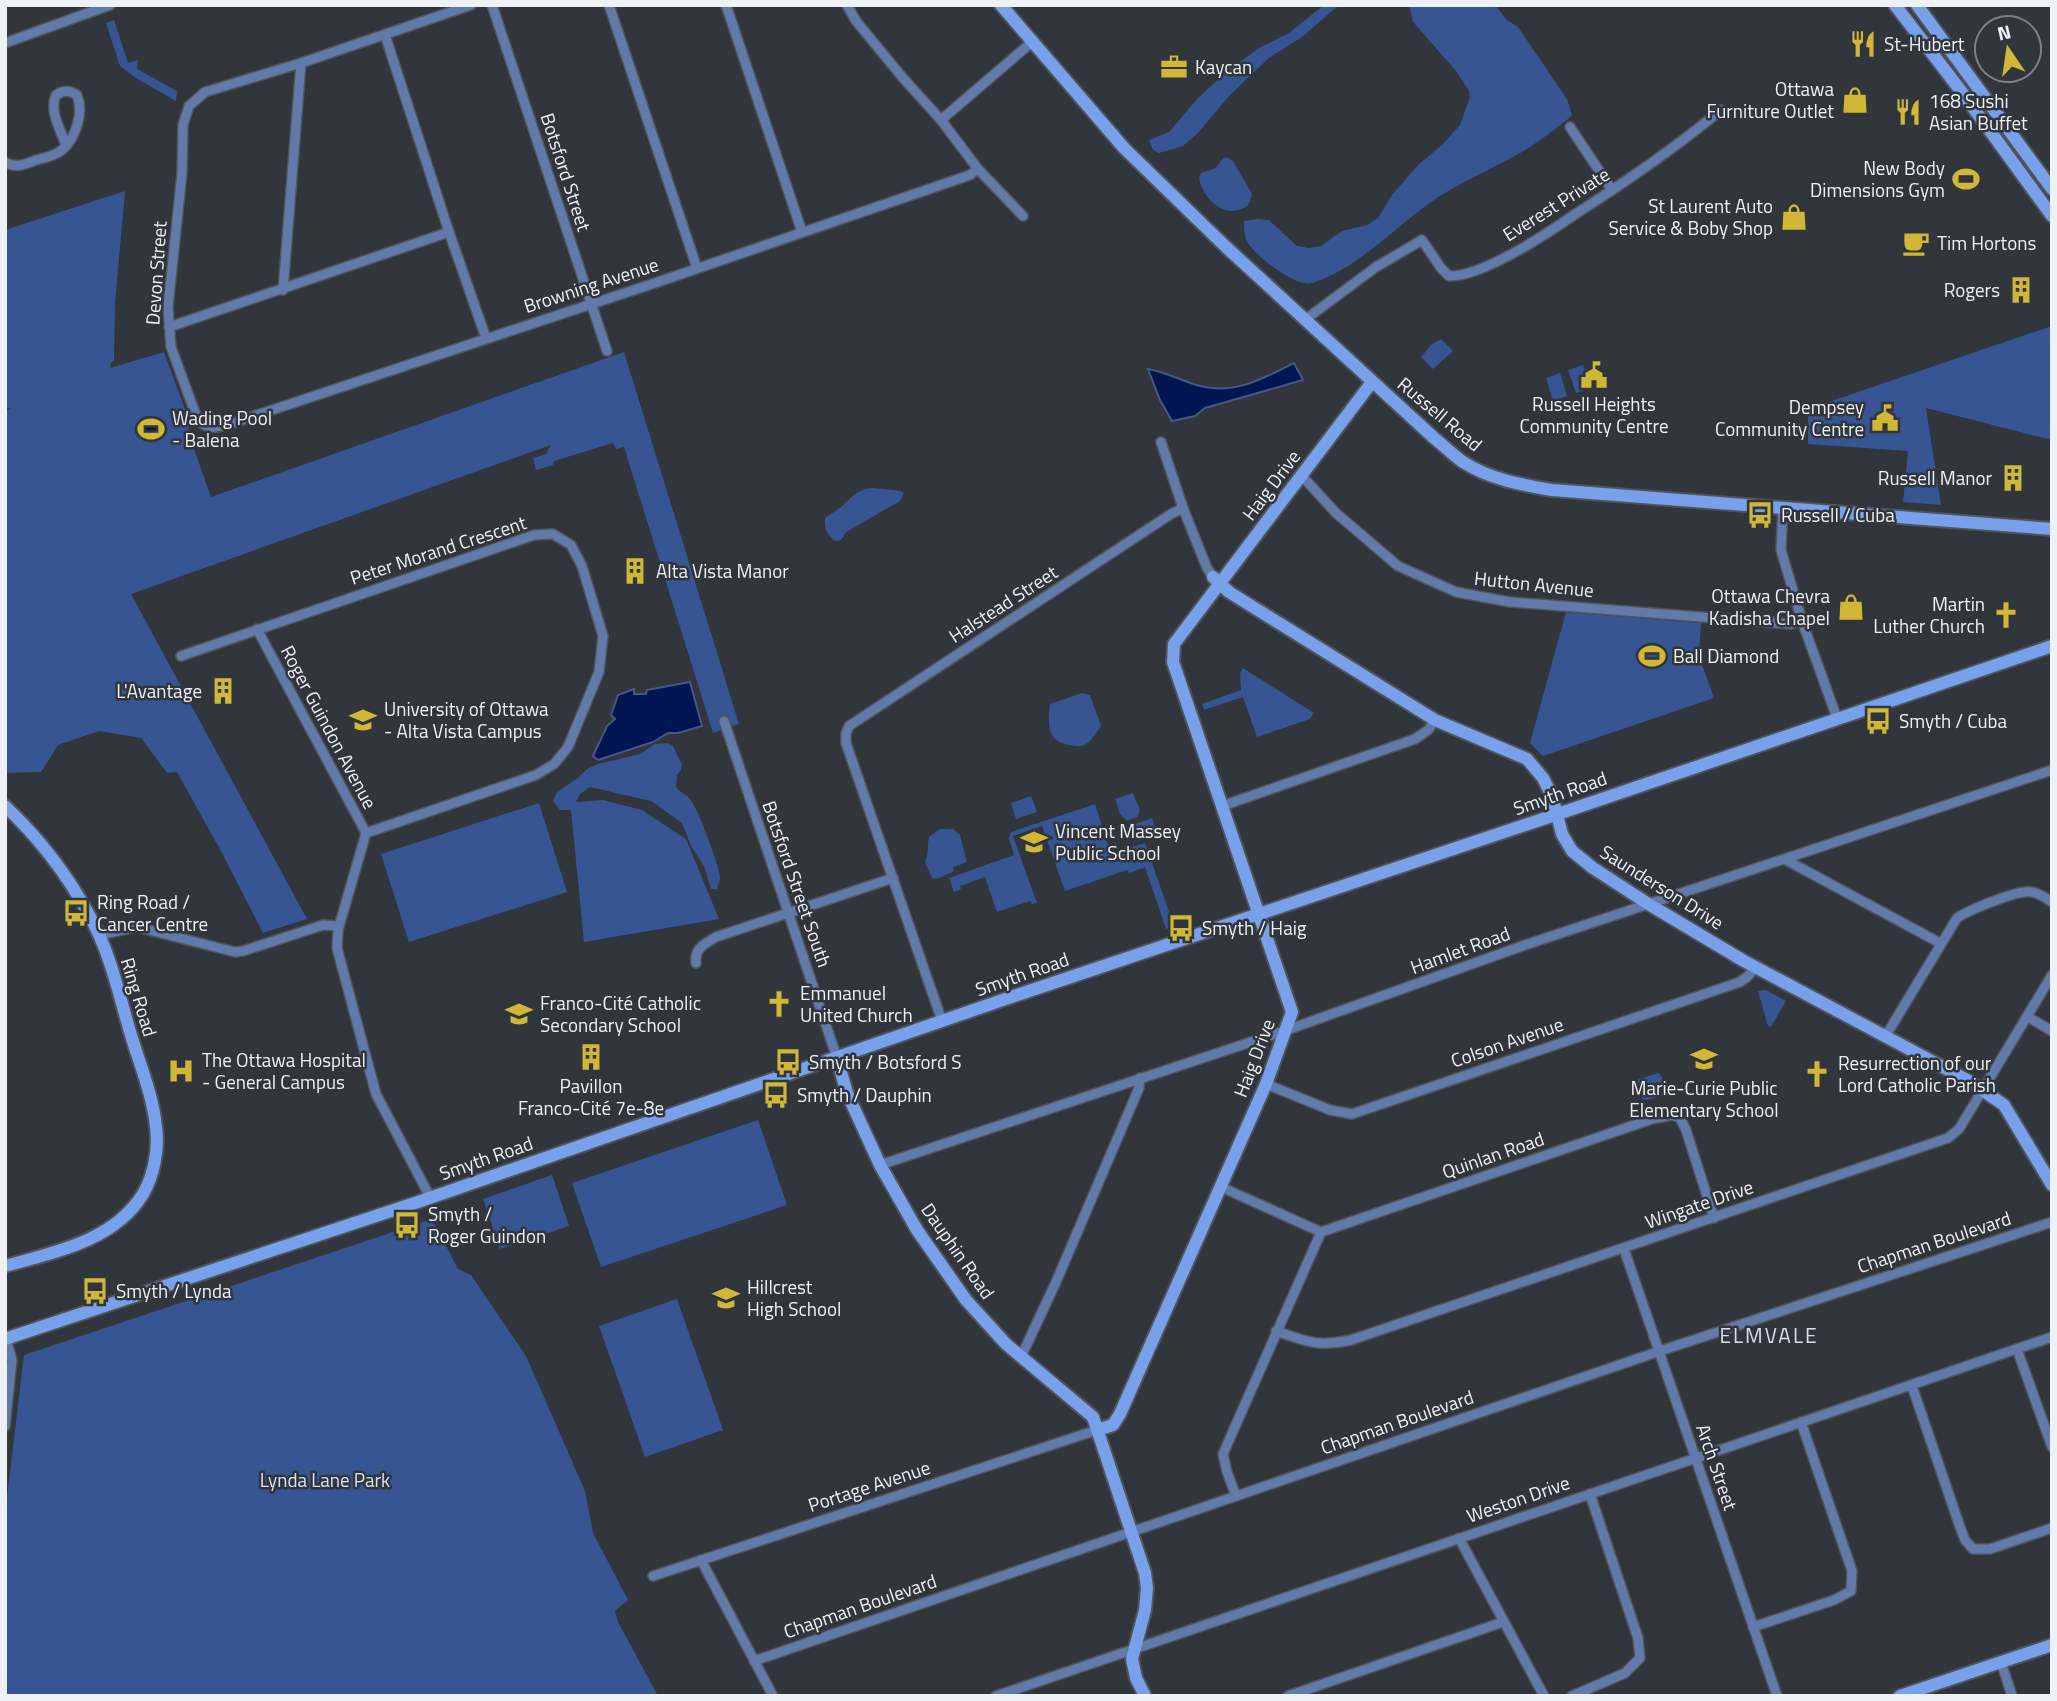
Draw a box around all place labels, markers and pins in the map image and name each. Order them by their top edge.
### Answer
restaurant icon: St-Hubert [1848,29,1878,59]
place label: St-Hubert [1884,29,1965,58]
office icon: Kaycan [1159,52,1189,82]
place label: Kaycan [1195,52,1252,81]
place label: Ottawa Furniture Outlet [1707,74,1834,125]
shop icon: Ottawa Furniture Outlet [1840,85,1870,115]
place label: 168 Sushi Asian Buffet [1929,86,2028,137]
restaurant icon: 168 Sushi Asian Buffet [1893,97,1923,127]
place label: New Body Dimensions Gym [1810,153,1945,204]
sports icon: New Body Dimensions Gym [1951,164,1981,194]
place label: St Laurent Auto Service & Boby Shop [1609,191,1773,242]
shop icon: St Laurent Auto Service & Boby Shop [1779,202,1809,232]
cafe icon: Tim Hortons [1901,228,1931,258]
place label: Tim Hortons [1937,228,2036,257]
place label: Rogers [1944,275,2000,304]
building icon: Rogers [2006,275,2036,305]
public building icon: Russell Heights Community Centre [1579,360,1609,390]
place label: Russell Heights Community Centre [1520,389,1668,440]
place label: Dempsey Community Centre [1715,392,1864,443]
place label: Wading Pool - Balena [172,403,272,454]
public building icon: Dempsey Community Centre [1870,403,1900,433]
sports icon: Wading Pool - Balena [136,414,166,444]
place label: Russell Manor [1878,463,1992,492]
building icon: Russell Manor [1998,463,2028,493]
bus stop icon: Russell / Cuba [1745,500,1775,530]
place label: Russell / Cuba [1781,500,1895,529]
building icon: Alta Vista Manor [620,556,650,586]
place label: Alta Vista Manor [656,556,789,585]
place label: Ottawa Chevra Kadisha Chapel [1709,581,1830,632]
place label: Martin Luther Church [1873,589,1985,640]
shop icon: Ottawa Chevra Kadisha Chapel [1836,592,1866,622]
church icon: Martin Luther Church [1991,600,2021,630]
sports icon: Ball Diamond [1637,641,1667,671]
place label: Ball Diamond [1673,641,1779,670]
place label: L'Avantage [116,676,202,705]
building icon: L'Avantage [208,676,238,706]
place label: University of Ottawa - Alta Vista Campus [384,694,549,745]
school or university icon: University of Ottawa - Alta Vista Campus [348,705,378,735]
bus stop icon: Smyth / Cuba [1863,706,1893,736]
place label: Smyth / Cuba [1899,706,2008,735]
place label: Vincent Massey Public School [1055,816,1181,867]
school or university icon: Vincent Massey Public School [1019,827,1049,857]
place label: Ring Road / Cancer Centre [97,887,208,938]
bus stop icon: Ring Road / Cancer Centre [61,898,91,928]
bus stop icon: Smyth / Haig [1166,913,1196,943]
place label: Smyth / Haig [1202,913,1307,942]
place label: Emmanuel United Church [800,978,913,1029]
place label: Franco-Cité Catholic Secondary School [540,988,701,1039]
church icon: Emmanuel United Church [764,989,794,1019]
school or university icon: Franco-Cité Catholic Secondary School [504,999,534,1029]
building icon: Pavillon Franco-Cité 7e-8e [576,1042,606,1072]
school or university icon: Marie-Curie Public Elementary School [1689,1044,1719,1074]
place label: The Ottawa Hospital - General Campus [202,1045,366,1096]
bus stop icon: Smyth / Botsford S [773,1047,803,1077]
place label: Smyth / Botsford S [809,1047,961,1076]
place label: Resurrection of our Lord Catholic Parish [1838,1048,1996,1099]
hospital icon: The Ottawa Hospital - General Campus [166,1056,196,1086]
church icon: Resurrection of our Lord Catholic Parish [1802,1059,1832,1089]
place label: Pavillon Franco-Cité 7e-8e [518,1071,664,1122]
place label: Marie-Curie Public Elementary School [1629,1073,1779,1124]
bus stop icon: Smyth / Dauphin [761,1080,791,1110]
place label: Smyth / Dauphin [797,1080,932,1109]
place label: Smyth / Roger Guindon [428,1199,546,1250]
bus stop icon: Smyth / Roger Guindon [392,1210,422,1240]
place label: Hillcrest High School [747,1272,841,1323]
bus stop icon: Smyth / Lynda [80,1276,110,1306]
place label: Smyth / Lynda [116,1276,232,1305]
school or university icon: Hillcrest High School [711,1283,741,1313]

